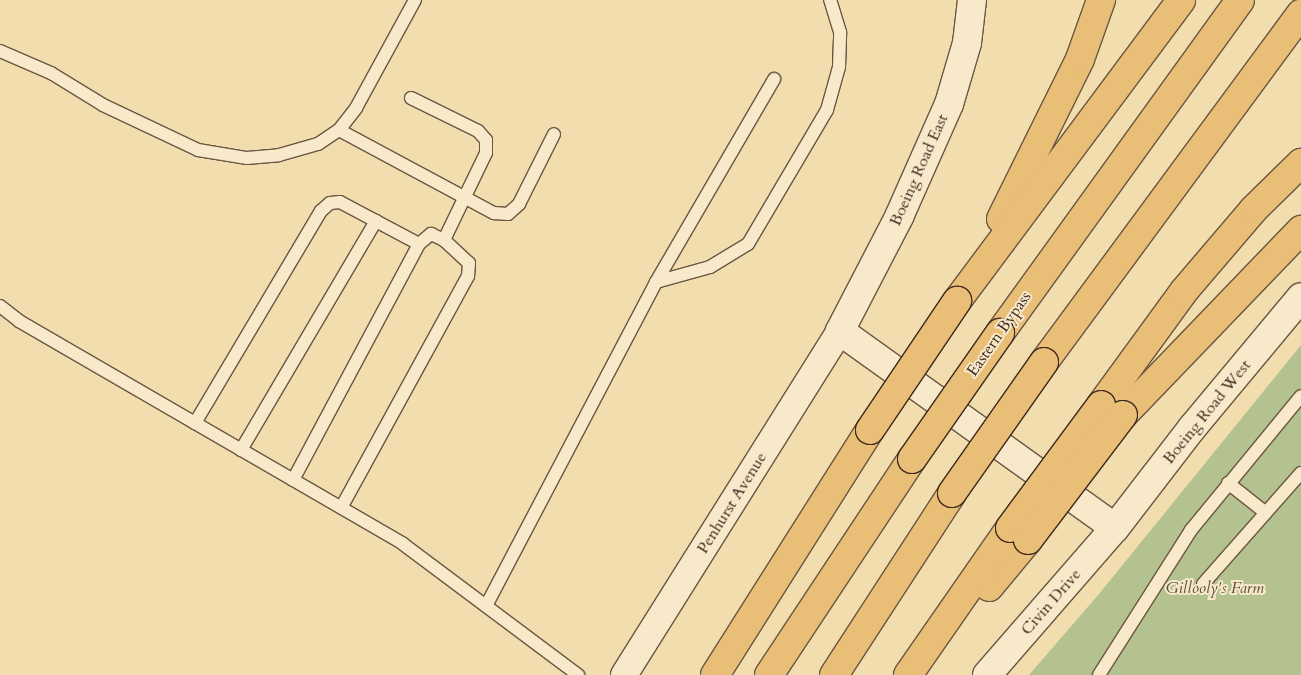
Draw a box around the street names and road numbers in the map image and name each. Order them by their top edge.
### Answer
street label: Boeing Road East [886,111,952,229]
street label: Eastern Bypass [963,288,1035,380]
street label: Boeing Road West [1159,356,1255,468]
street label: Penhurst Avenue [693,449,771,557]
street label: Civin Drive [1017,565,1085,639]

